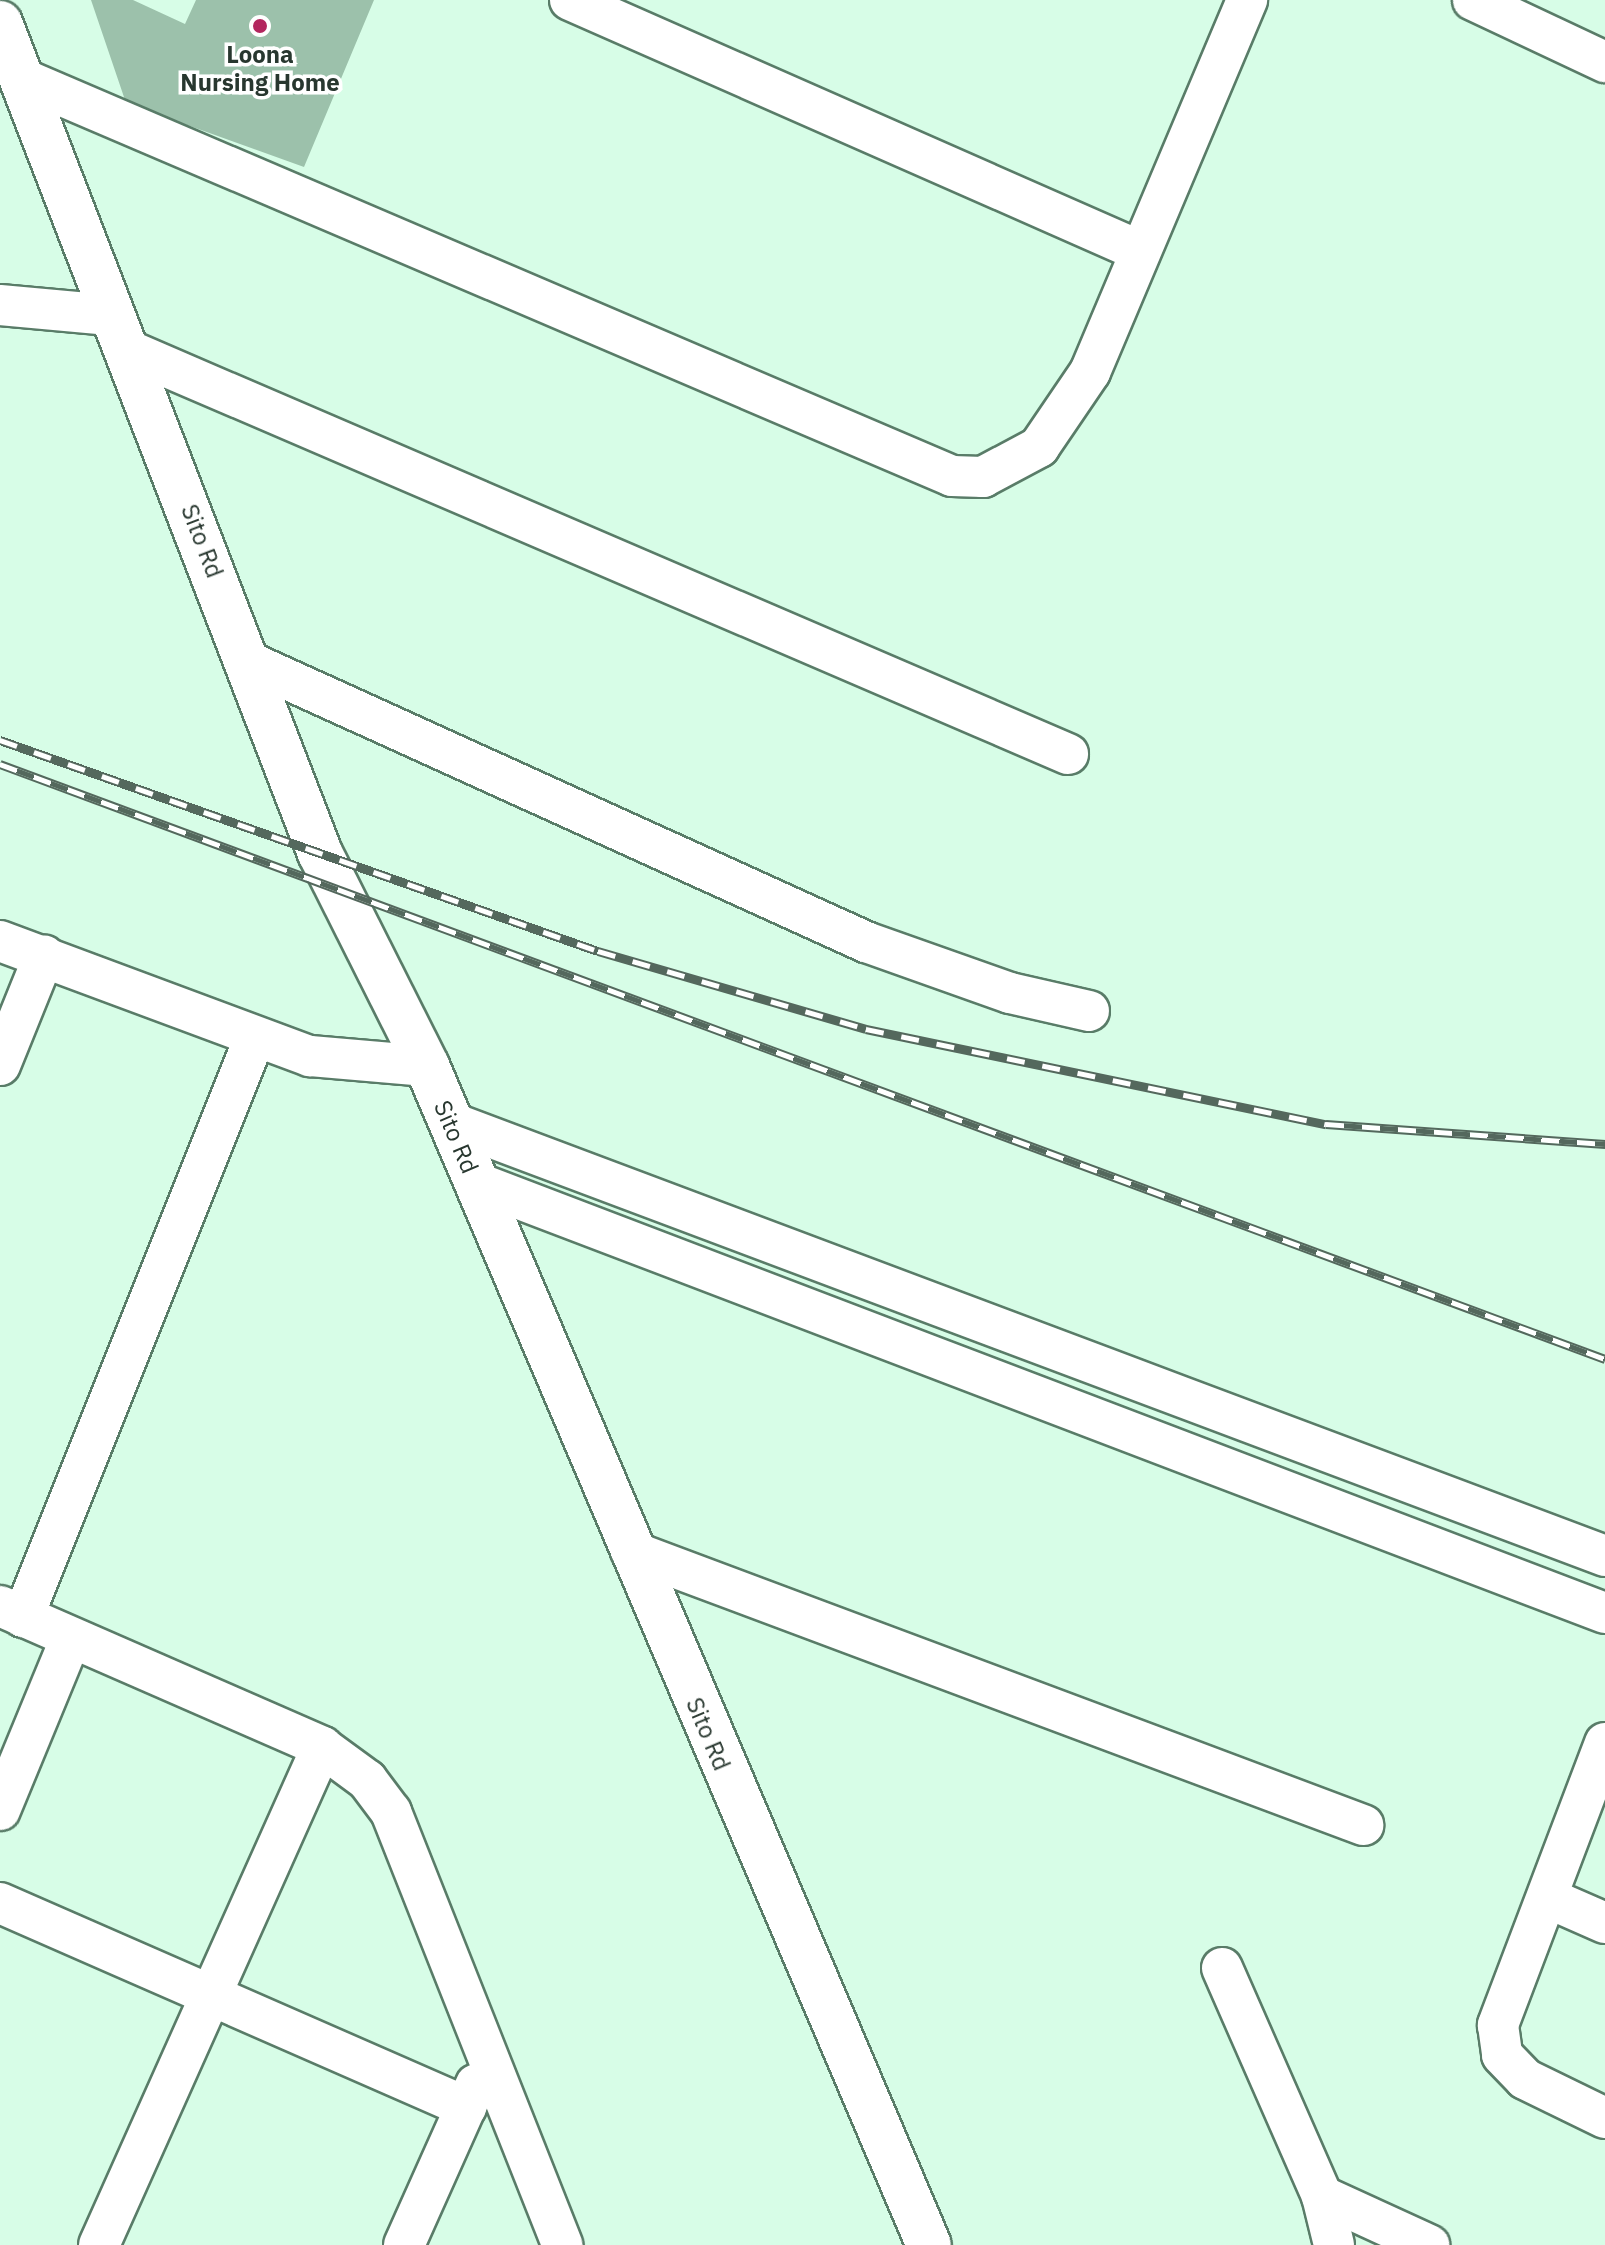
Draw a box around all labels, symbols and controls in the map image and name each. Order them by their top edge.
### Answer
marker: Loona Nursing Home [249,15,271,37]
place label: Loona Nursing Home [180,41,340,97]
street label: Sito Rd [175,500,229,582]
street label: Sito Rd [428,1096,484,1178]
street label: Sito Rd [680,1693,736,1775]

